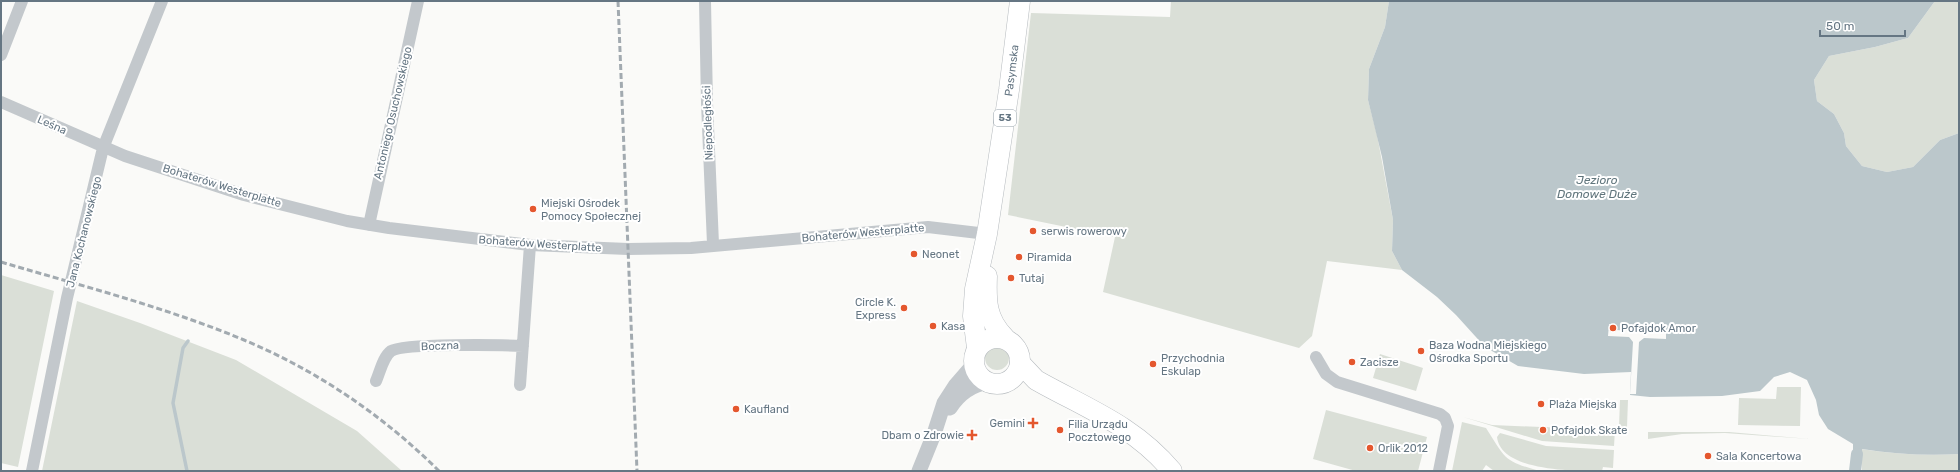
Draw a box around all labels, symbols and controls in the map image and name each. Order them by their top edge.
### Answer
scale bar [1820,12,1905,38]
text: 50 m [1826,19,1854,33]
street label: Pasymska [1002,44,1021,97]
street label: Antoniego Osuchowskiego [371,45,415,181]
street label: Niepodległości [700,85,716,161]
road number: 53 [994,110,1016,126]
street label: Leśna [35,113,69,137]
street label: Bohaterów Westerplatte [161,162,283,210]
water label: Jezioro Domowe Duże [1557,173,1637,201]
street label: Jana Kochanowskiego [64,175,104,289]
place label: Miejski Ośrodek Pomocy Społecznej [541,197,641,223]
marker: Miejski Ośrodek Pomocy Społecznej [528,204,538,214]
street label: Bohaterów Westerplatte [801,221,925,245]
place label: serwis rowerowy [1041,225,1127,238]
marker: serwis rowerowy [1028,226,1038,236]
street label: Bohaterów Westerplatte [478,233,602,255]
place label: Neonet [922,248,960,261]
marker: Neonet [909,249,919,259]
place label: Piramida [1027,251,1072,264]
marker: Piramida [1014,252,1024,262]
place label: Tutaj [1019,272,1045,285]
marker: Tutaj [1006,273,1016,283]
place label: Circle K. Express [855,296,896,322]
marker: Circle K. Express [899,303,909,313]
place label: Kasa [941,320,965,333]
marker: Kasa [928,321,938,331]
place label: Pofajdok Amor [1621,322,1697,335]
marker: Pofajdok Amor [1608,323,1618,333]
street label: Boczna [421,339,459,353]
place label: Baza Wodna Miejskiego Ośrodka Sportu [1429,339,1547,365]
marker: Baza Wodna Miejskiego Ośrodka Sportu [1416,346,1426,356]
place label: Przychodnia Eskulap [1161,352,1225,378]
place label: Zacisze [1360,356,1399,369]
marker: Zacisze [1347,357,1357,367]
marker: Przychodnia Eskulap [1148,359,1158,369]
place label: Plaża Miejska [1549,398,1617,411]
marker: Plaża Miejska [1536,399,1546,409]
place label: Kaufland [744,403,789,416]
marker: Kaufland [731,404,741,414]
place label: Gemini [990,417,1025,430]
marker: Gemini [1028,418,1038,428]
place label: Filia Urządu Pocztowego [1068,418,1131,444]
place label: Pofajdok Skate [1551,424,1627,437]
marker: Filia Urządu Pocztowego [1055,425,1065,435]
marker: Pofajdok Skate [1538,425,1548,435]
place label: Dbam o Zdrowie [881,429,964,442]
marker: Dbam o Zdrowie [967,430,977,440]
place label: Orlik 2012 [1378,442,1428,455]
marker: Orlik 2012 [1365,443,1375,453]
place label: Sala Koncertowa [1716,450,1801,463]
marker: Sala Koncertowa [1703,451,1713,461]

